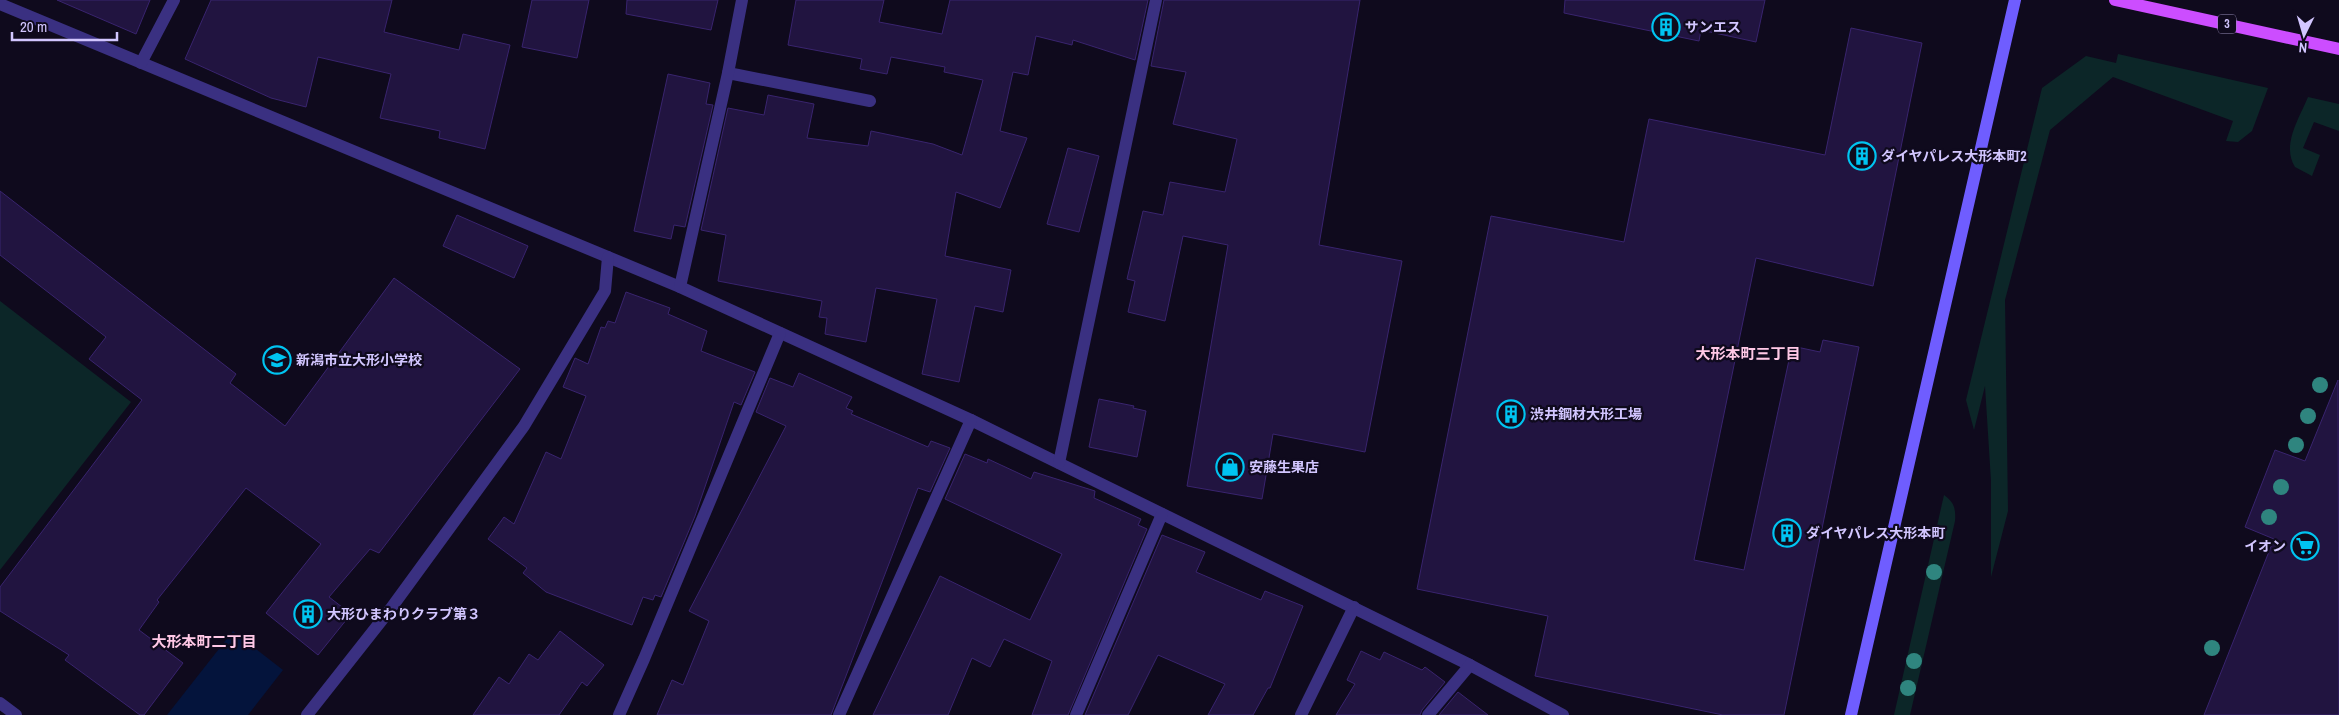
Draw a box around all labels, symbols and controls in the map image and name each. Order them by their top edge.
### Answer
scale bar [12,10,118,42]
north arrow [2279,10,2329,60]
building icon: サンエス [1651,12,1681,42]
road number: 3 [2218,14,2236,34]
text: 20 m [20,16,47,37]
place label: サンエス [1685,18,1741,36]
text: N [2298,39,2308,57]
building icon: ダイヤパレス大形本町2 [1847,141,1877,171]
place label: ダイヤパレス大形本町2 [1881,147,2027,165]
district label: 大形本町三丁目 [1695,343,1801,364]
school or university icon: 新潟市立大形小学校 [262,345,292,375]
place label: 新潟市立大形小学校 [296,351,422,369]
building icon: 渋井鋼材大形工場 [1496,399,1526,429]
place label: 渋井鋼材大形工場 [1530,405,1642,423]
shop icon: 安藤生果店 [1215,452,1245,482]
place label: 安藤生果店 [1249,458,1319,476]
building icon: ダイヤパレス大形本町 [1772,518,1802,548]
place label: ダイヤパレス大形本町 [1806,524,1945,542]
supermarket icon: イオン [2290,531,2320,561]
place label: イオン [2244,537,2286,555]
building icon: 大形ひまわりクラブ第３ [293,599,323,629]
place label: 大形ひまわりクラブ第３ [327,605,481,623]
district label: 大形本町二丁目 [151,631,257,652]

